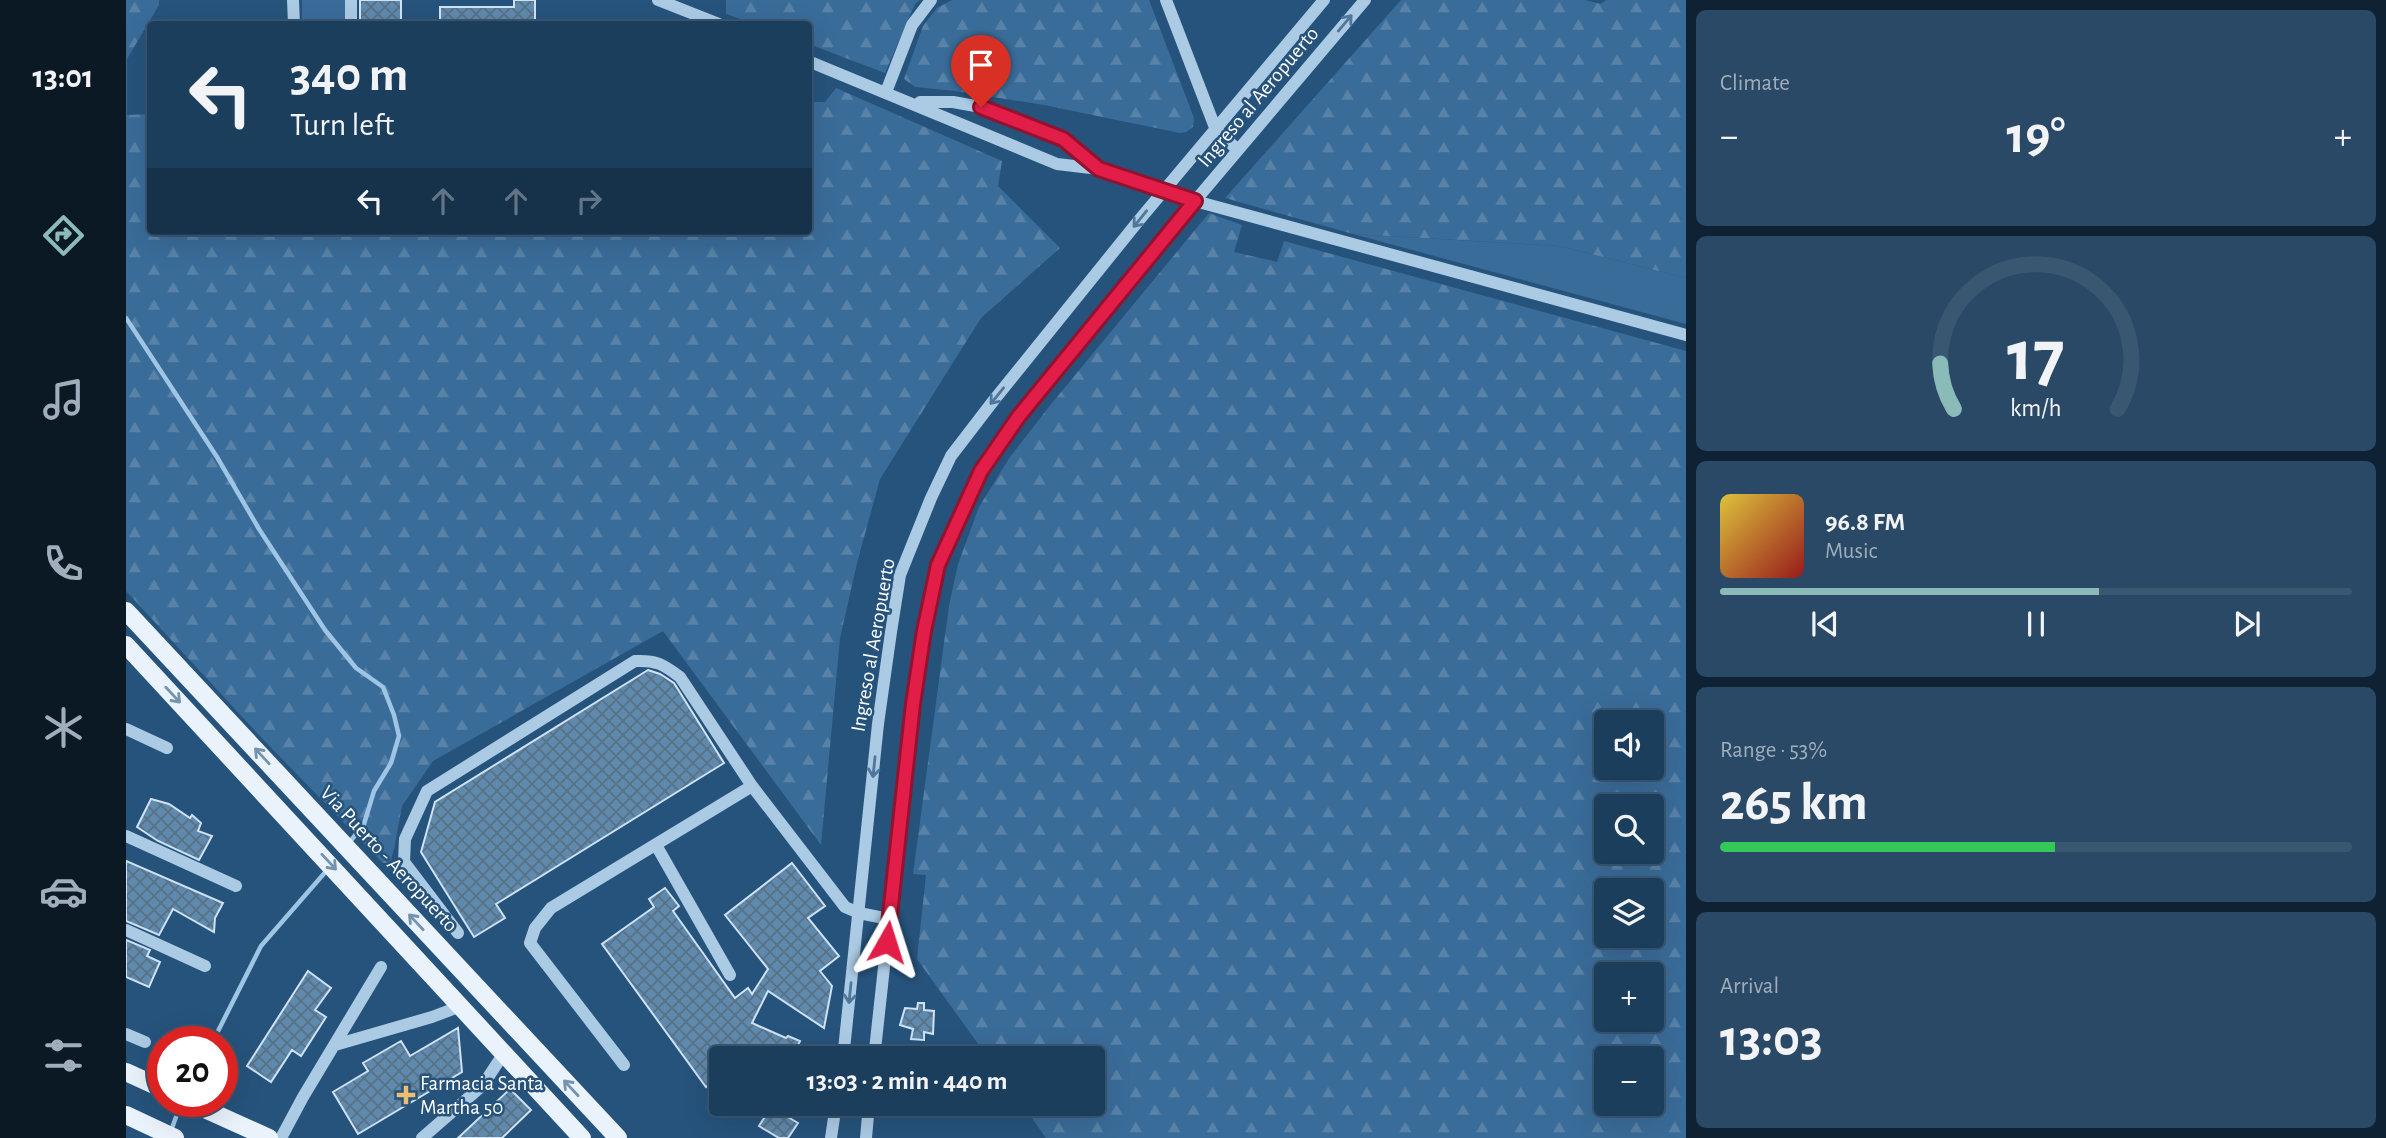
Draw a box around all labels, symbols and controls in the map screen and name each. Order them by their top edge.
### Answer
one-way arrow [1338,15,1353,33]
street label: Ingreso al Aeropuerto [1193,23,1323,171]
pin [951,35,1011,107]
icon: arrive [962,46,1000,84]
icon: left [175,49,266,140]
text: 340 m [290,51,408,100]
text: 13:01 [33,61,93,93]
text: Climate [1720,72,1790,95]
text: Turn left [290,109,394,141]
text: 19° [2006,110,2066,162]
text: − [1720,118,1738,156]
text: + [2334,118,2352,156]
icon: left [351,182,389,220]
icon: ahead [424,182,462,220]
icon: ahead [497,182,535,220]
icon: right [570,182,608,220]
one-way arrow [1132,210,1148,228]
icon: directions [39,211,88,260]
text: 17 [2007,322,2065,395]
icon: music [39,375,88,424]
one-way arrow [990,387,1005,405]
text: km/h [2010,396,2062,421]
text: 96.8 FM [1825,509,1905,535]
icon: phone [39,539,88,588]
text: Music [1825,540,1877,563]
street label: Ingreso al Aeropuerto [847,557,899,733]
icon: previous [1806,605,1844,643]
icon: pause [2017,605,2055,643]
icon: next [2228,605,2266,643]
one-way arrow [164,686,181,703]
icon: climate [39,703,88,752]
map controls [1594,710,1664,1116]
button: sound [1594,710,1664,780]
text: Range · 53% [1720,739,1827,762]
one-way arrow [253,748,270,765]
one-way arrow [867,755,880,778]
text: 265 km [1720,777,1868,829]
street label: Via Puerto - Aeropuerto [316,782,462,936]
button: search [1594,794,1664,864]
one-way arrow [320,853,337,870]
icon: car [39,867,88,916]
button: layers [1594,878,1664,948]
position arrow [850,905,924,979]
one-way arrow [408,913,424,931]
button: + [1594,962,1664,1032]
text: Arrival [1720,975,1779,998]
one-way arrow [843,981,856,1004]
text: 13:03 [1720,1013,1823,1065]
speed limit sign: 20 [147,1026,238,1117]
icon: filters [39,1031,88,1080]
button: − [1594,1046,1664,1116]
text: 13:03 · 2 min · 440 m [806,1068,1008,1094]
place label: Farmacia Santa Martha 50 [420,1073,544,1118]
one-way arrow [563,1079,579,1097]
marker: Farmacia Santa Martha 50 [398,1087,414,1103]

